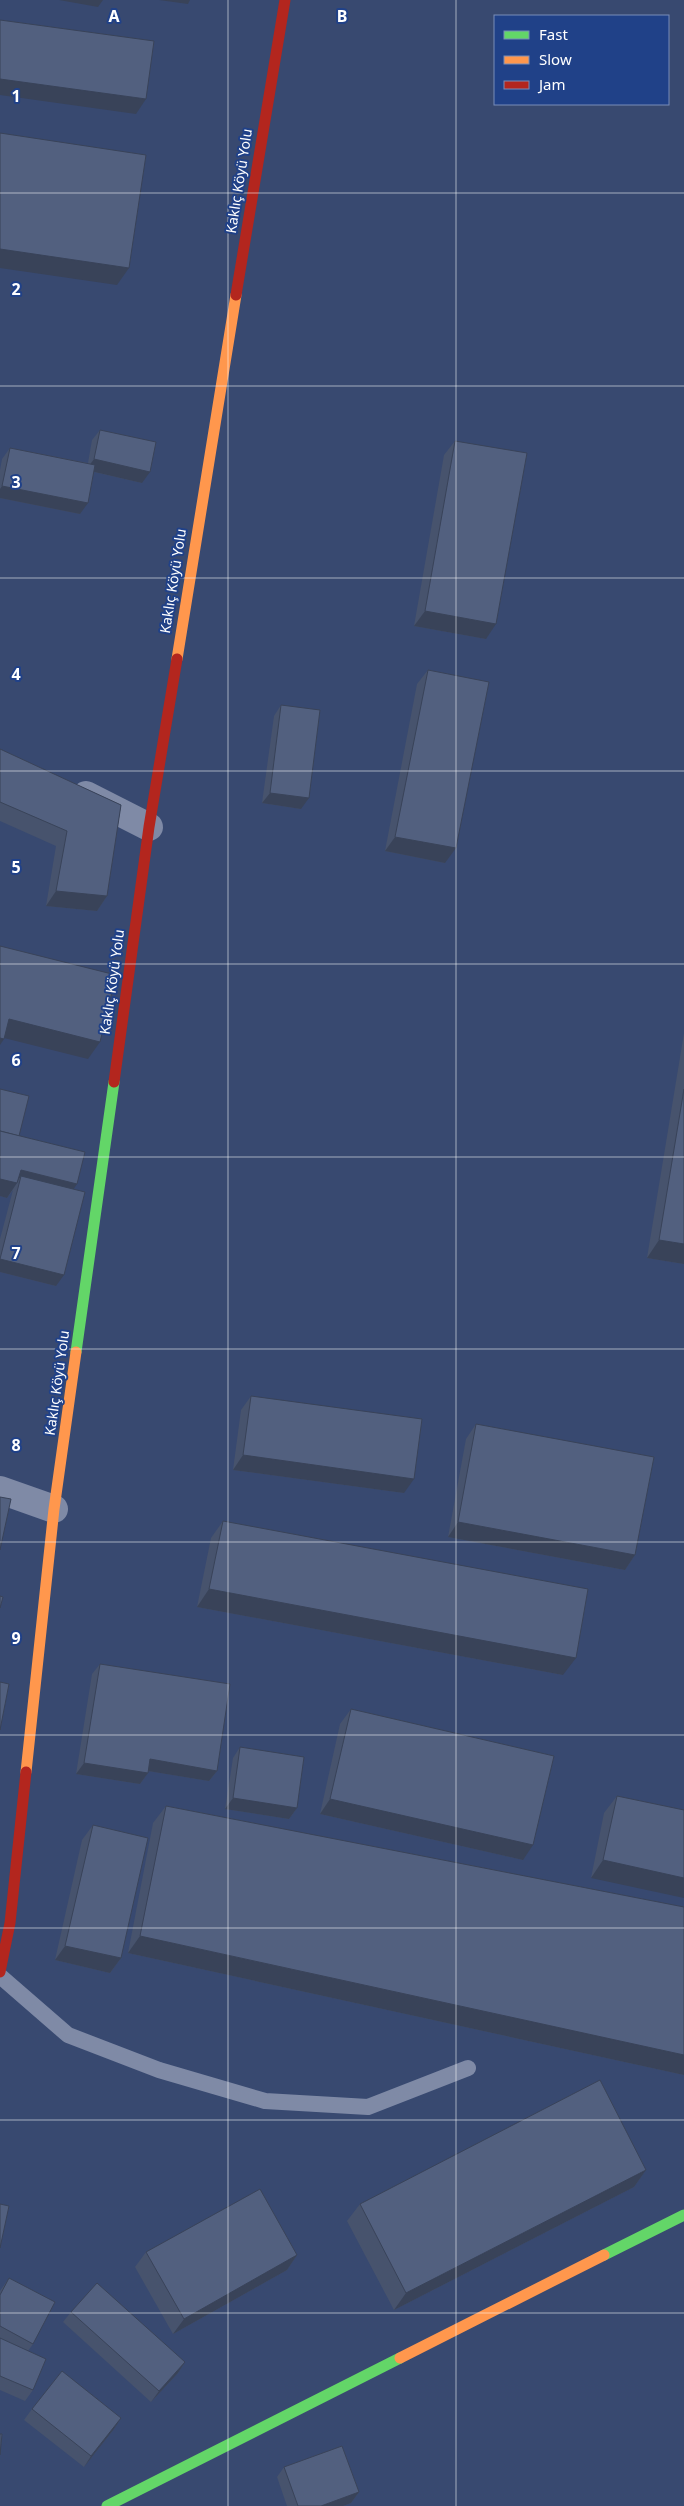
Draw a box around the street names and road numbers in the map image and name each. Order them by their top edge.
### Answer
street label: Kaklıç Köyü Yolu [221,127,256,235]
street label: Kaklıç Köyü Yolu [155,527,190,635]
street label: Kaklıç Köyü Yolu [95,928,128,1036]
street label: Kaklıç Köyü Yolu [40,1329,73,1437]

